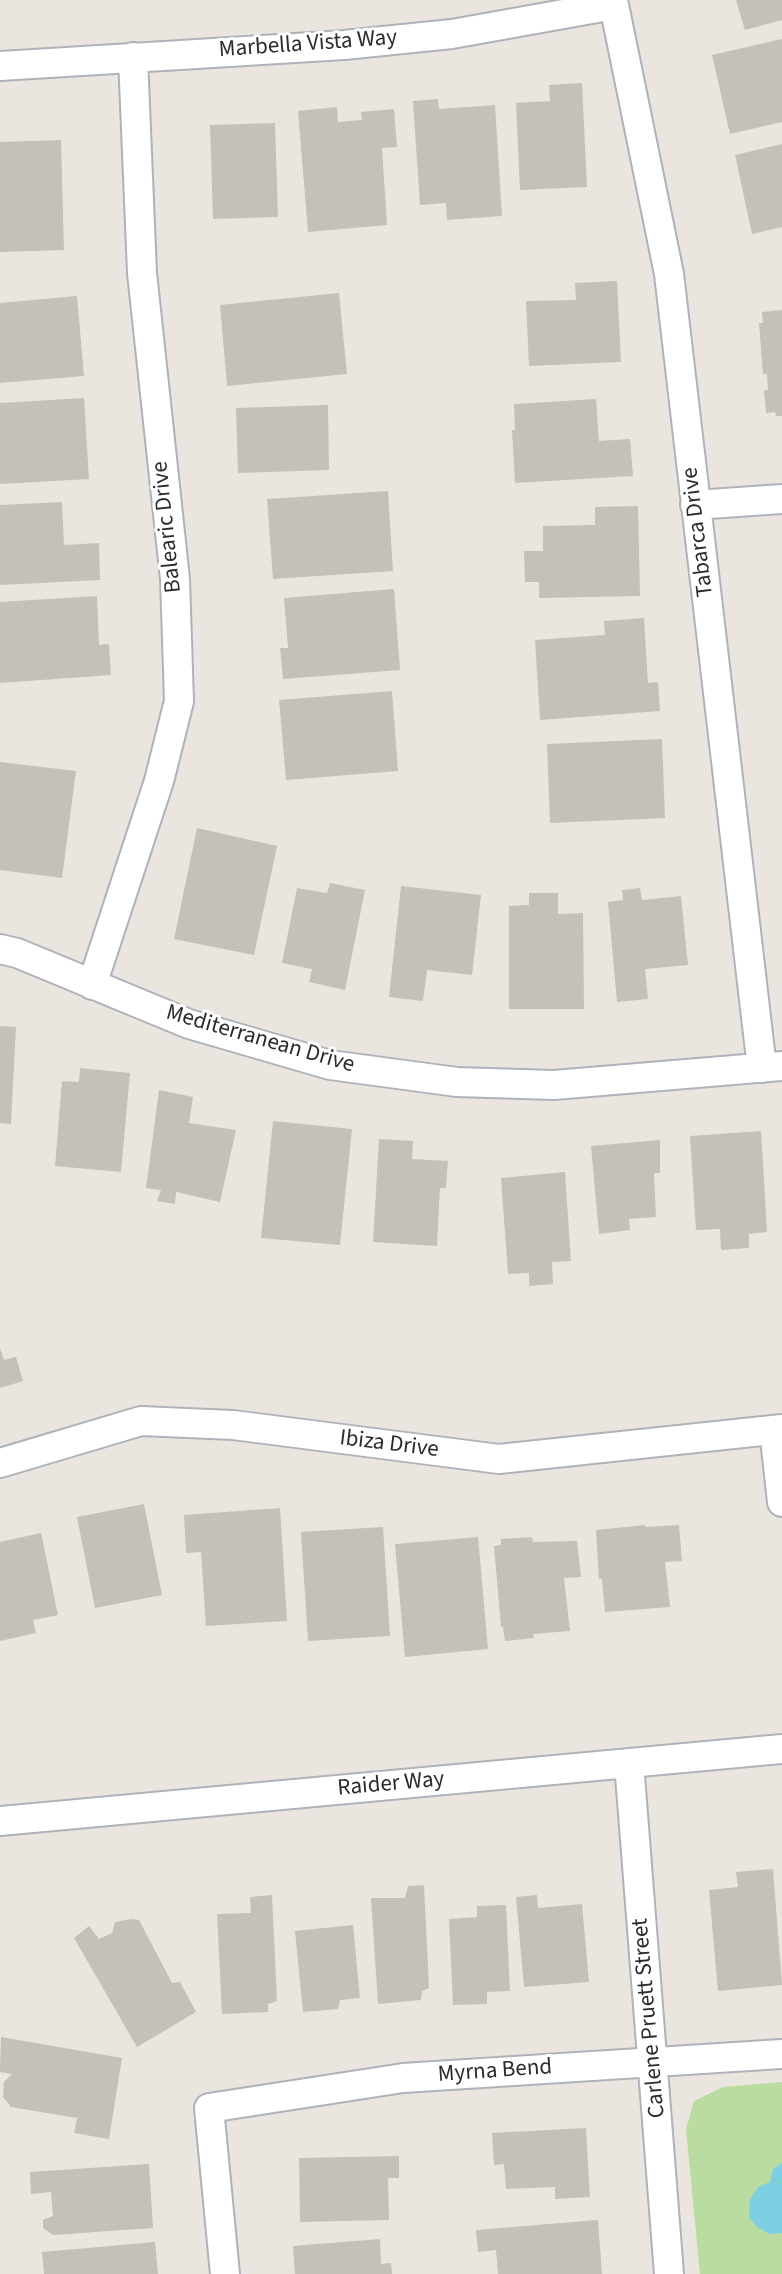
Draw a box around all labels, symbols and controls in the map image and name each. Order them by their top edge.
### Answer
street label: Marbella Vista Way [218,25,398,65]
street label: Balearic Drive [147,460,189,594]
street label: Tabarca Drive [677,466,721,598]
street label: Mediterranean Drive [163,1000,357,1080]
street label: Ibiza Drive [338,1425,440,1465]
street label: Raider Way [336,1767,446,1803]
street label: Carlene Pruett Street [628,1917,672,2119]
street label: Myrna Bend [437,2054,553,2090]

